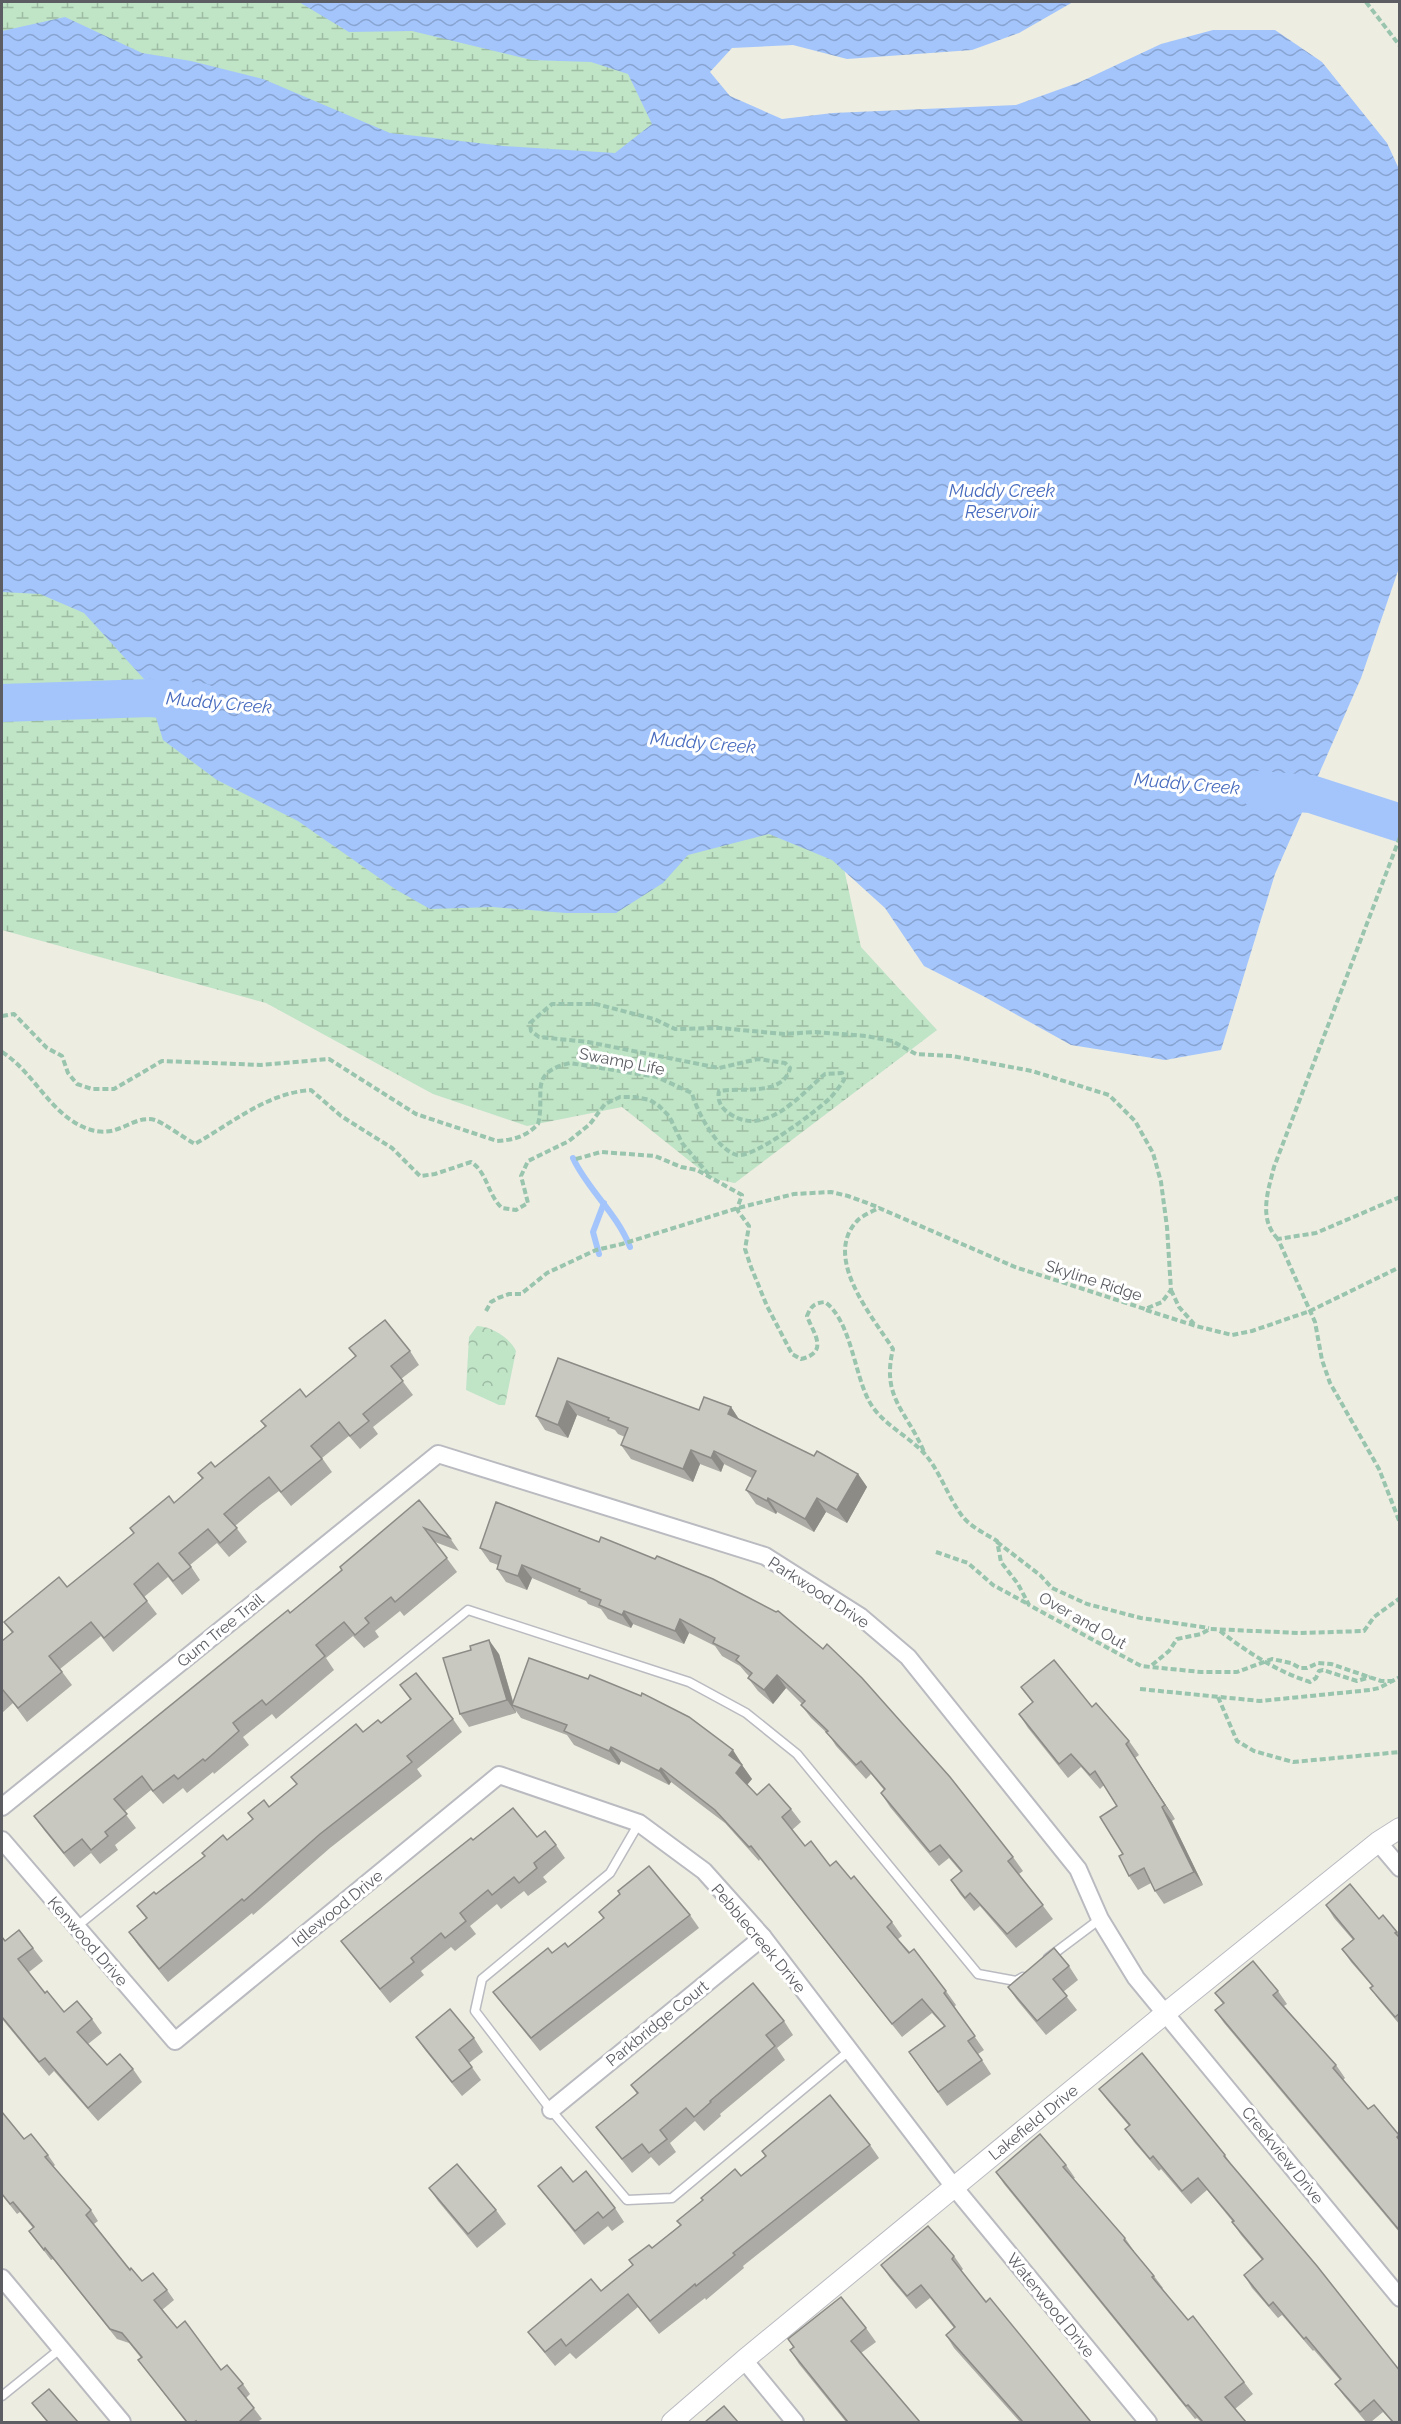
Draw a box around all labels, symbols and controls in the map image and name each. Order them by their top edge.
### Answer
water label: Muddy Creek Reservoir [949,480,1056,522]
water label: Muddy Creek [165,687,273,718]
water label: Muddy Creek [649,727,757,758]
water label: Muddy Creek [1133,768,1241,799]
street label: Swamp Life [577,1044,666,1079]
street label: Skyline Ridge [1043,1256,1145,1305]
street label: Parkwood Drive [765,1553,873,1632]
street label: Over and Out [1036,1588,1130,1653]
street label: Gum Tree Trail [173,1589,268,1671]
street label: Idlewood Drive [288,1866,387,1951]
street label: Pebblecreek Drive [708,1880,810,1997]
street label: Kenwood Drive [44,1893,132,1990]
street label: Parkbridge Court [602,1976,713,2070]
street label: Lakefield Drive [985,2081,1082,2164]
street label: Creekview Drive [1238,2103,1328,2208]
street label: Waterwood Drive [1003,2249,1099,2361]

